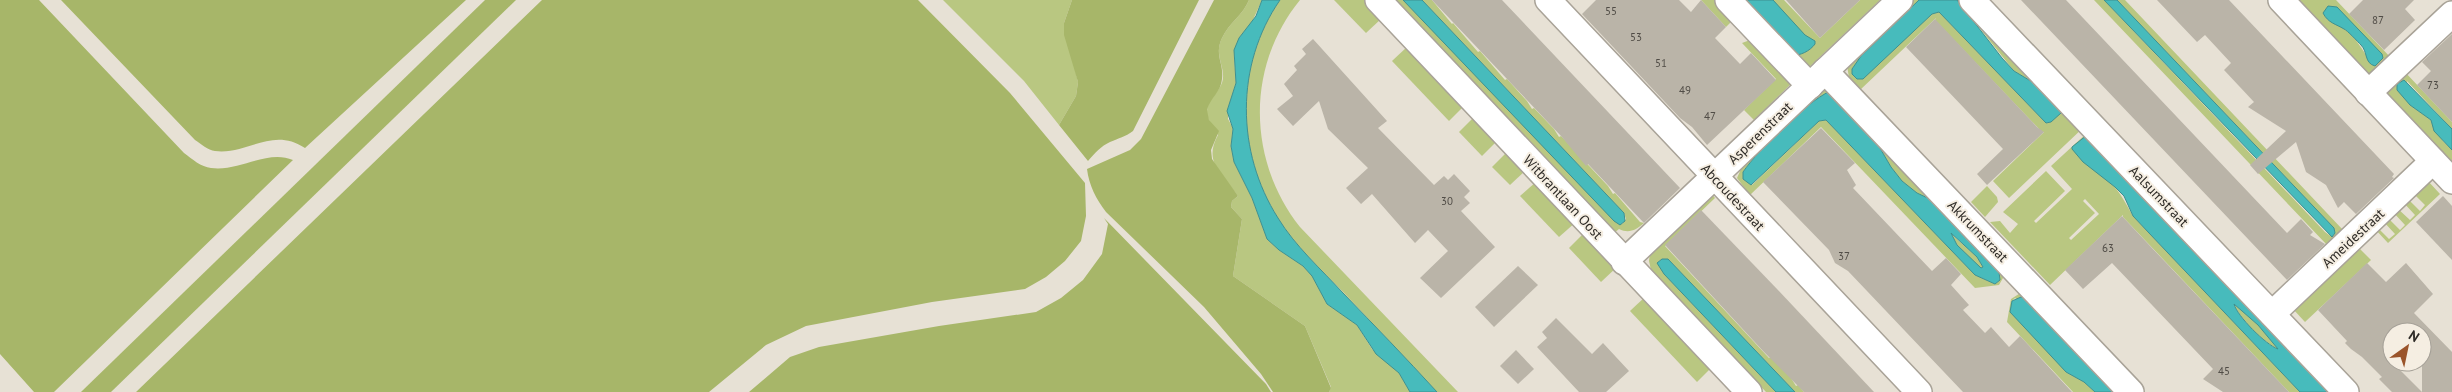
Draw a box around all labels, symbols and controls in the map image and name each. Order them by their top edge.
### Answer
house number: 55 [1605,4,1617,18]
house number: 87 [2372,13,2384,27]
house number: 53 [1630,30,1642,44]
house number: 51 [1655,56,1667,70]
house number: 73 [2427,78,2439,92]
house number: 49 [1679,83,1691,97]
street label: Asperenstraat [1724,98,1796,168]
house number: 47 [1704,109,1716,123]
street label: Witbrantlaan Oost [1519,151,1607,243]
street label: Abcoudestraat [1697,160,1769,235]
street label: Aalsumstraat [2125,162,2193,231]
house number: 30 [1441,194,1453,208]
street label: Akkrumstraat [1944,196,2012,266]
street label: Ameidestraat [2318,204,2388,272]
house number: 63 [2102,241,2114,255]
house number: 37 [1838,249,1850,263]
north arrow [2382,322,2432,372]
text: N [2405,326,2423,346]
house number: 45 [2218,364,2230,378]

